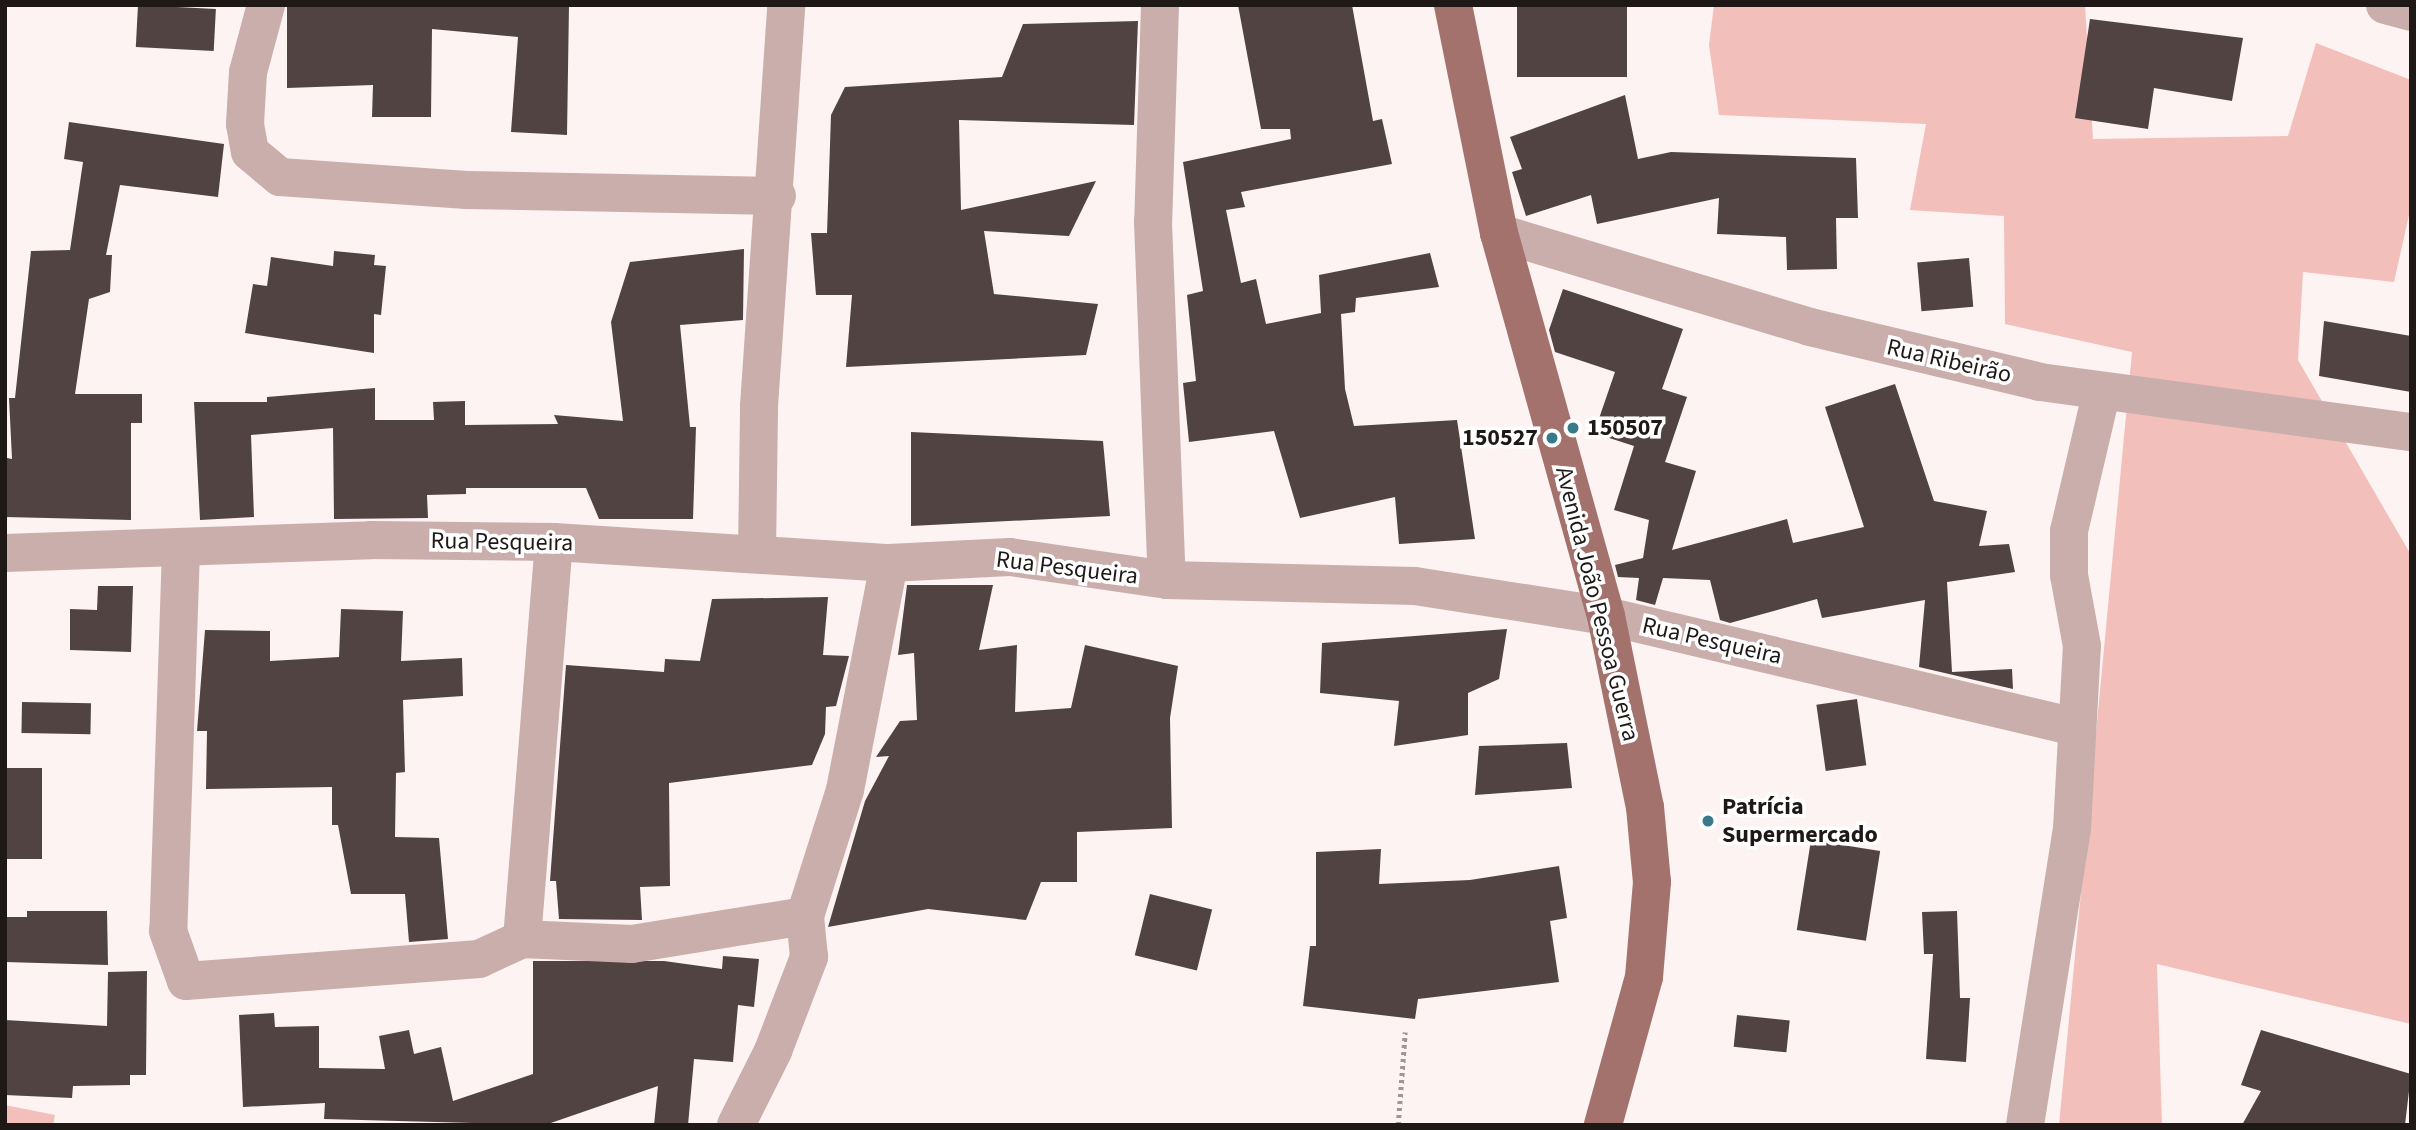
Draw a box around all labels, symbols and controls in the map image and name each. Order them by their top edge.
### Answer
street label: Rua Ribeirão [1884,333,2014,389]
place label: 150507 [1587,414,1663,442]
marker: 150507 [1565,420,1581,436]
place label: 150527 [1462,424,1538,452]
marker: 150527 [1544,430,1560,446]
street label: Avenida João Pessoa Guerra [1549,464,1645,744]
street label: Rua Pesqueira [430,526,574,558]
street label: Rua Pesqueira [994,545,1140,591]
street label: Rua Pesqueira [1639,611,1785,671]
place label: Patrícia Supermercado [1722,793,1878,849]
marker: Patrícia Supermercado [1700,813,1716,829]

